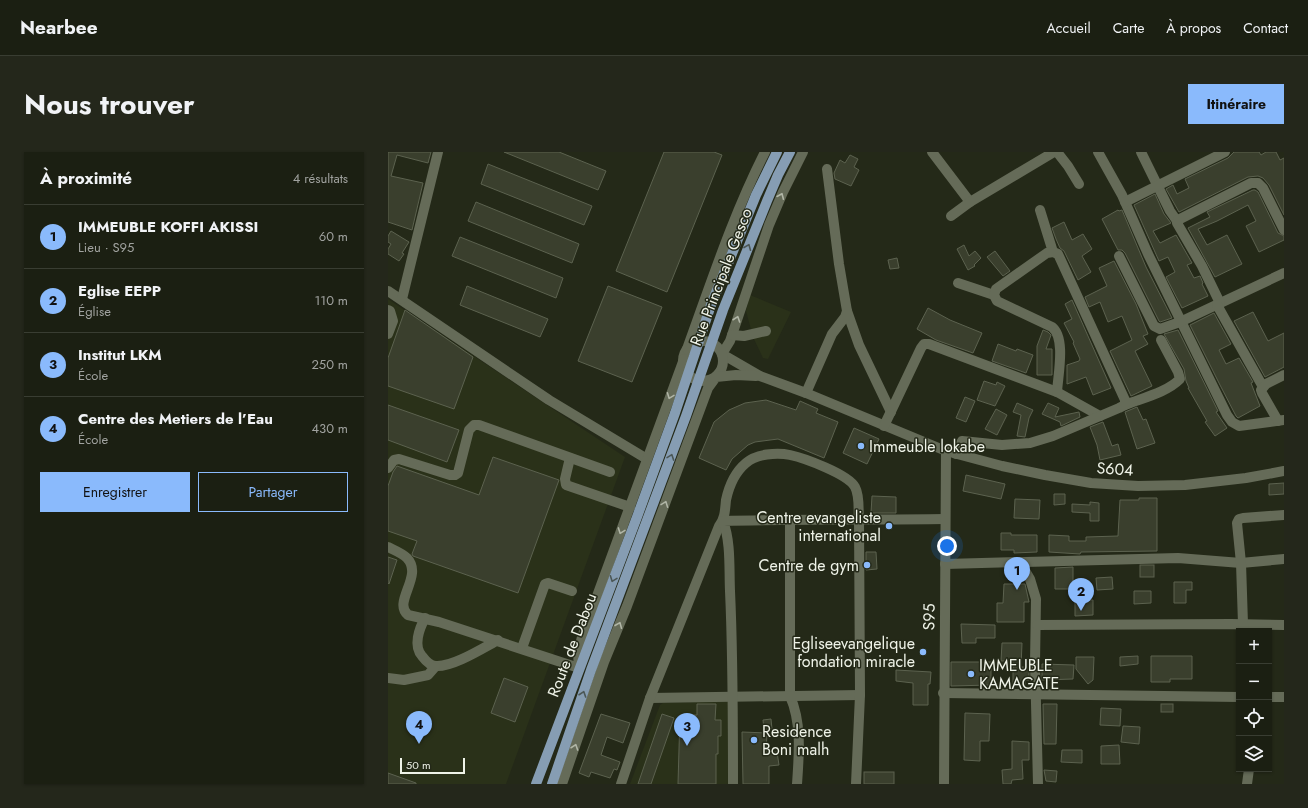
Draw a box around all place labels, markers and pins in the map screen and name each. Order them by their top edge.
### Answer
place label: Immeuble lokabe [869,435,985,458]
marker: Immeuble lokabe [856,441,866,451]
place label: Centre evangeliste international [756,506,881,547]
marker: Centre evangeliste international [884,521,894,531]
place label: Centre de gym [758,554,859,577]
pin: 1 [1004,557,1030,590]
marker: Centre de gym [862,560,872,570]
pin: 2 [1068,578,1094,611]
place label: Egliseevangelique fondation miracle [792,632,915,673]
marker: Egliseevangelique fondation miracle [918,647,928,657]
place label: IMMEUBLE KAMAGATE [979,654,1059,695]
marker: IMMEUBLE KAMAGATE [966,669,976,679]
pin: 4 [406,711,432,744]
pin: 3 [674,713,700,746]
place label: Residence Boni malh [762,720,831,761]
marker: Residence Boni malh [749,735,759,745]

